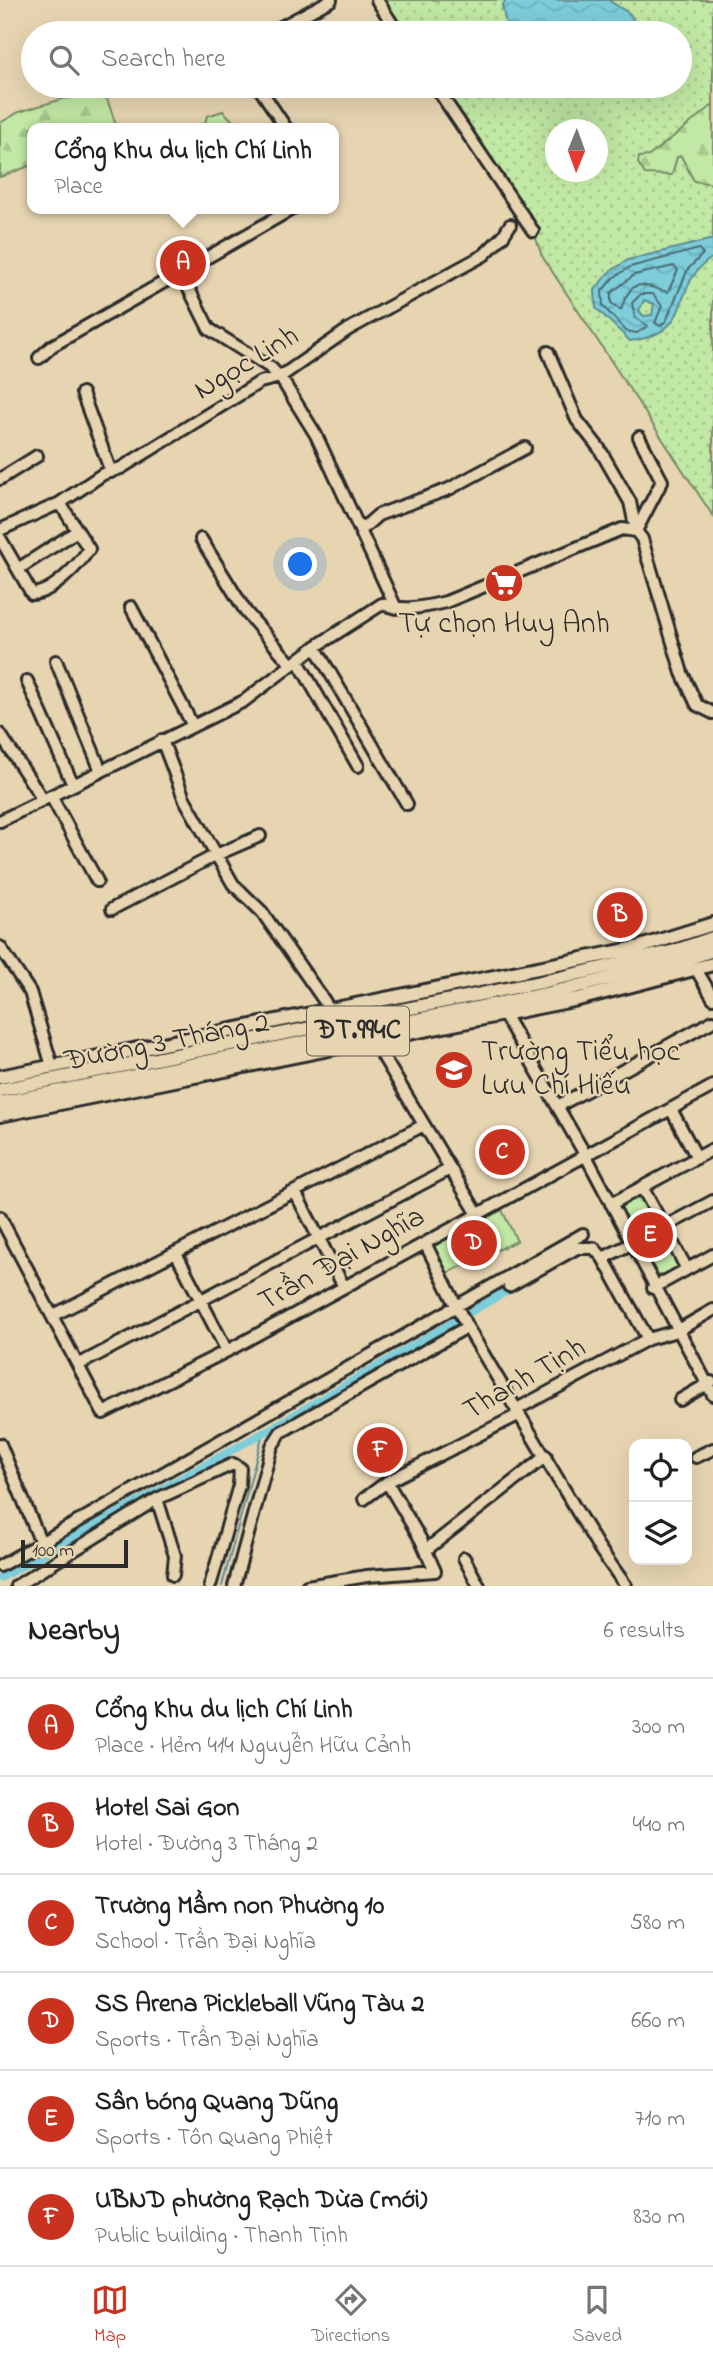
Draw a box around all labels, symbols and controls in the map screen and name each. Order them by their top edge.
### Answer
search box [21,21,692,98]
icon: search [45,41,83,79]
text: Search here [101,41,226,79]
north arrow [545,119,608,182]
popup [27,123,339,214]
text: Cổng Khu du lịch Chí Linh [54,133,312,171]
text: Place [54,171,103,204]
pin: A [160,237,206,289]
street label: Ngọc Linh [186,315,308,413]
your location [283,547,317,581]
supermarket icon: Tự chọn Huy Anh [483,562,525,604]
place label: Tự chọn Huy Anh [398,603,610,647]
pin: B [597,889,643,941]
street label: Đường 3 Tháng 2 [60,1002,273,1085]
road number: ĐT.994C [307,1006,409,1056]
place label: Trường Tiểu học Lưu Chí Hiếu [481,1031,680,1109]
school or university icon: Trường Tiểu học Lưu Chí Hiếu [433,1049,475,1091]
pin: C [479,1126,525,1178]
street label: Trần Đại Nghĩa [251,1196,433,1324]
pin: E [627,1209,673,1261]
pin: D [451,1217,497,1269]
street label: Thanh Tịnh [455,1327,595,1433]
pin: F [357,1424,403,1476]
map controls [629,1439,692,1565]
button: locate [629,1439,692,1502]
button: layers [629,1502,692,1565]
scale bar [21,1537,128,1569]
text: 100 m [32,1538,74,1565]
text: Nearby [28,1610,120,1654]
text: 6 results [604,1615,685,1648]
text: Cổng Khu du lịch Chí Linh [95,1692,353,1730]
text: A [44,1711,58,1744]
text: 300 m [632,1711,685,1744]
text: Place · Hẻm 414 Nguyễn Hữu Cảnh [95,1730,411,1763]
text: Hotel Sai Gon [95,1790,239,1828]
text: B [43,1809,59,1842]
text: 440 m [633,1809,685,1842]
text: Hotel · Đường 3 Tháng 2 [95,1828,318,1861]
text: Trường Mầm non Phường 10 [95,1888,384,1926]
text: C [45,1907,57,1940]
text: 580 m [630,1907,685,1940]
text: School · Trần Đại Nghĩa [95,1926,316,1959]
text: SS Arena Pickleball Vũng Tàu 2 [95,1986,424,2024]
text: D [43,2005,59,2038]
text: 660 m [631,2005,685,2038]
text: Sports · Trần Đại Nghĩa [95,2024,319,2057]
text: Sân bóng Quang Dũng [95,2084,338,2122]
text: E [44,2103,58,2136]
text: 710 m [635,2103,685,2136]
text: Sports · Tôn Quang Phiệt [95,2122,333,2155]
text: UBND phường Rạch Dừa (mới) [95,2182,427,2220]
text: F [44,2201,58,2234]
text: 830 m [633,2201,685,2234]
text: Public building · Thanh Tịnh [95,2220,348,2253]
tab: Map [91,2281,129,2350]
tab: Directions [311,2281,390,2350]
tab: Saved [572,2281,622,2350]

